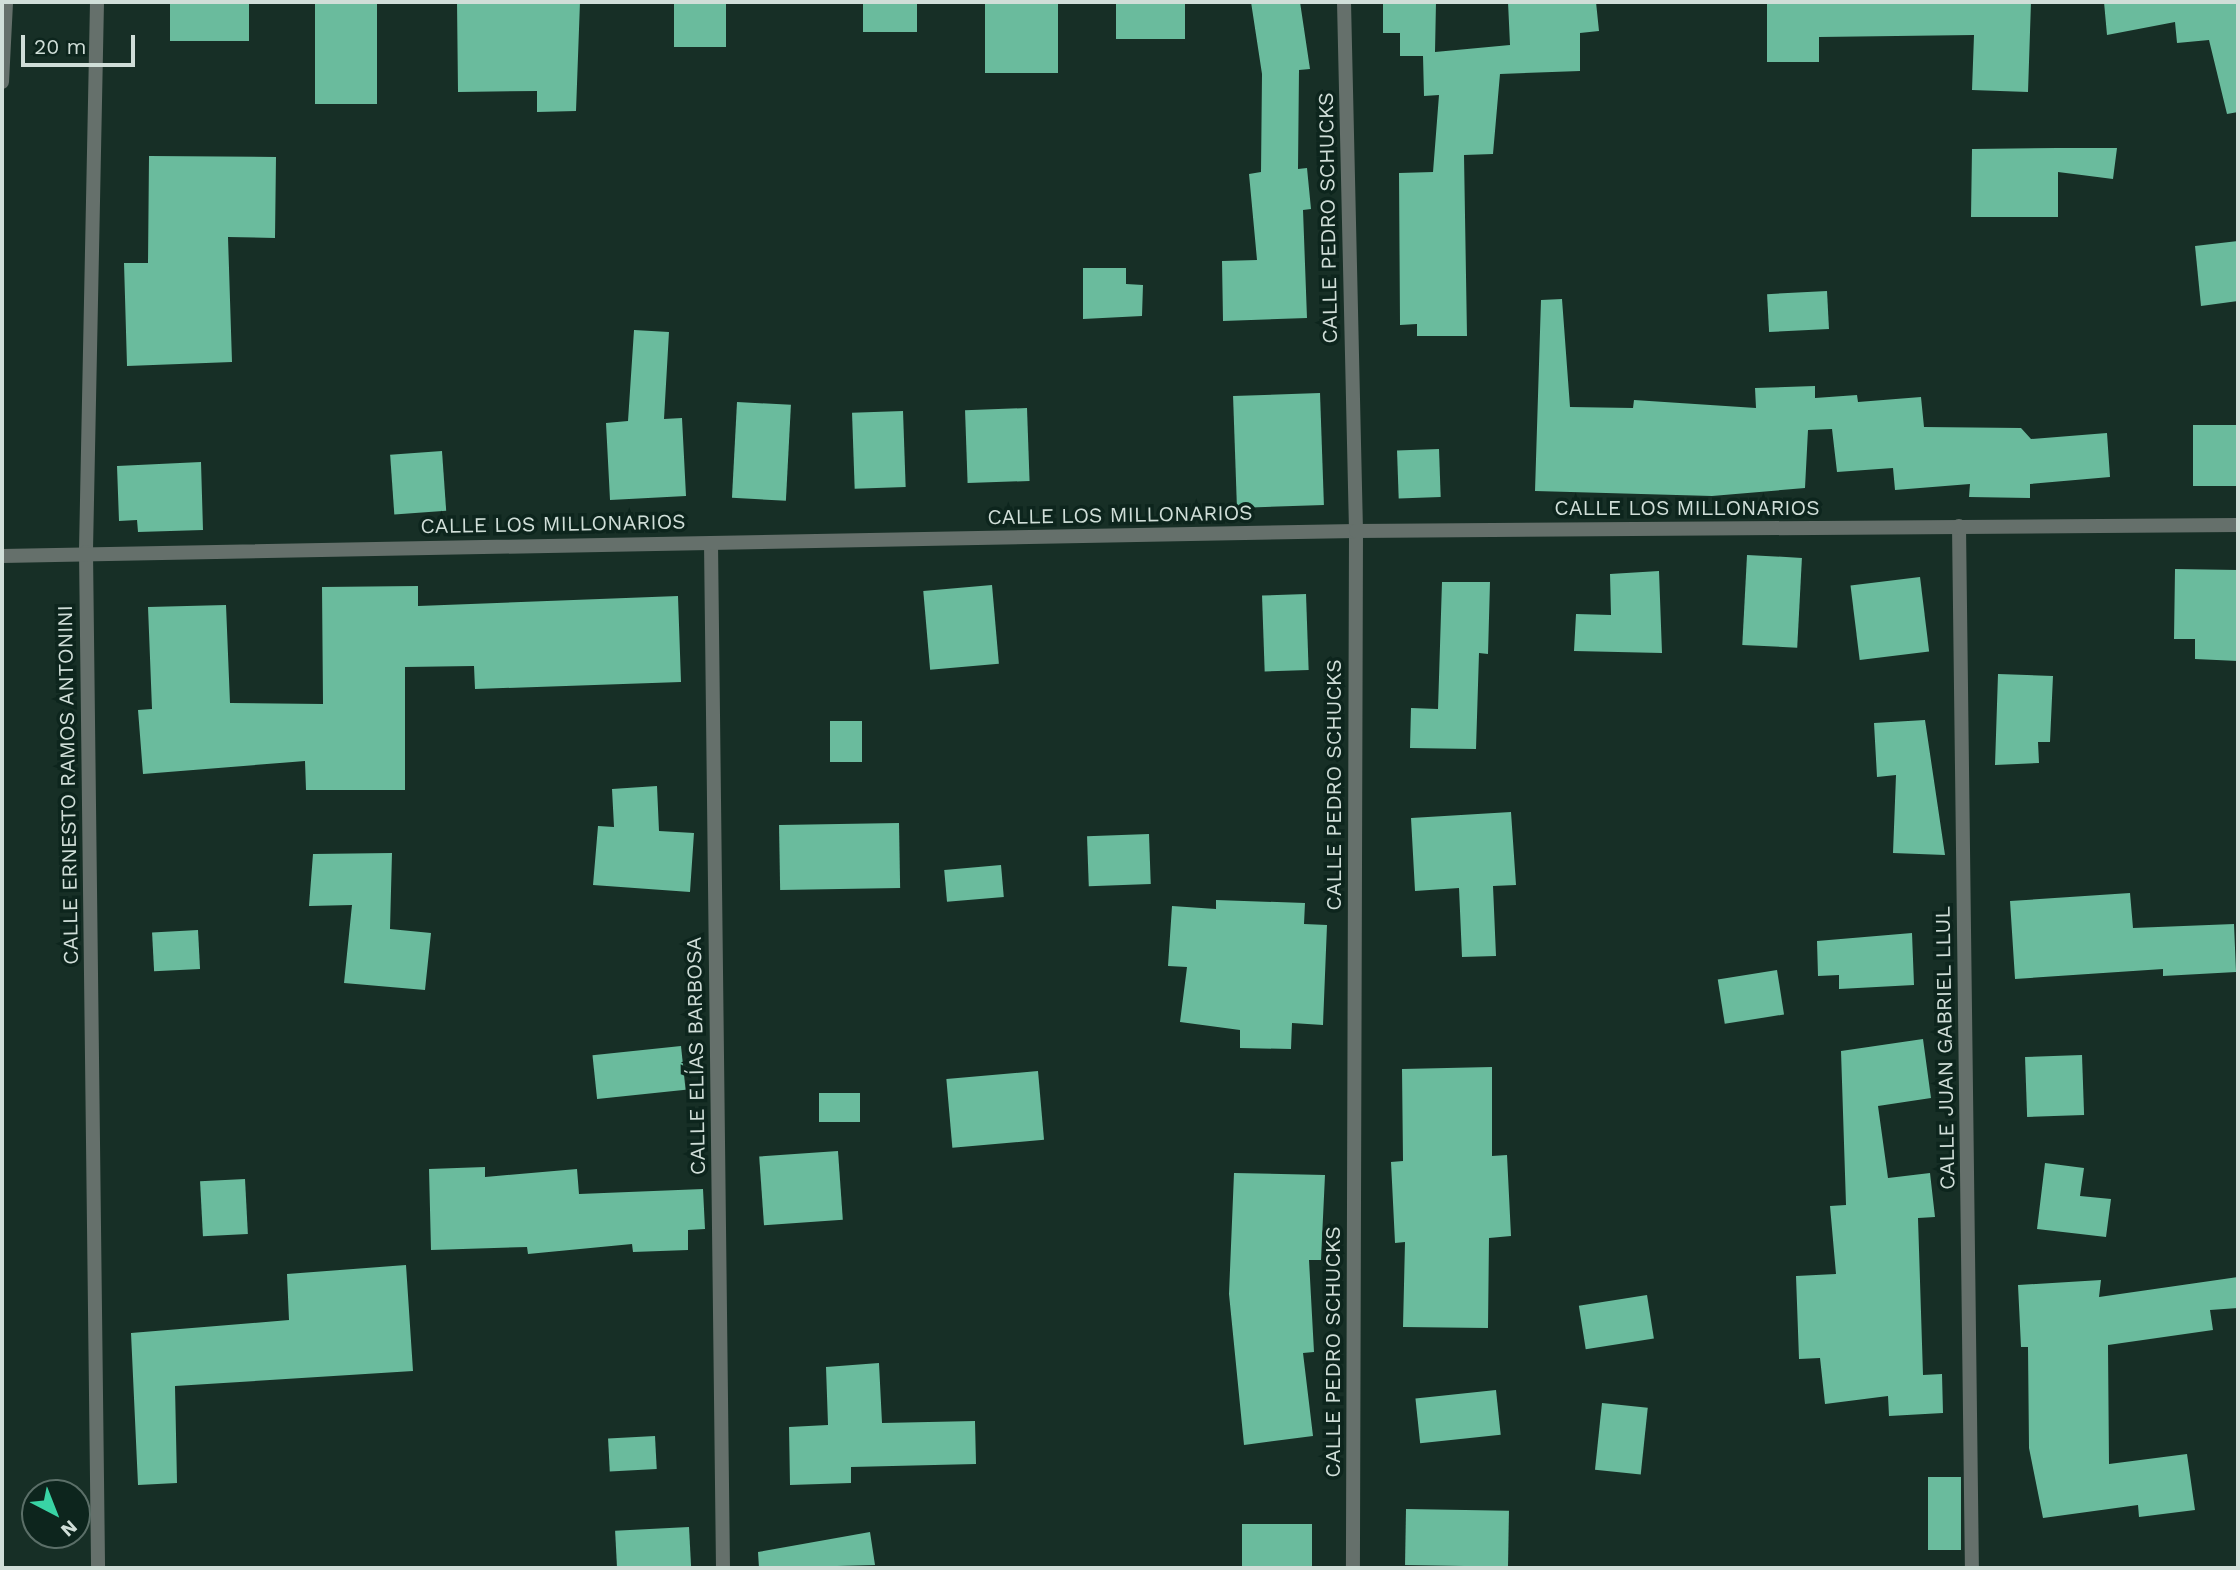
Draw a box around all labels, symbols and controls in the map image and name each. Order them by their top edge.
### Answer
scale bar [24,21,138,65]
text: 20 m [34,34,86,59]
street label: CALLE PEDRO SCHUCKS [1313,92,1343,344]
street label: CALLE LOS MILLONARIOS [1554,495,1820,521]
street label: CALLE LOS MILLONARIOS [987,500,1253,530]
street label: CALLE LOS MILLONARIOS [420,509,686,539]
street label: CALLE ERNESTO RAMOS ANTONINI [52,605,84,965]
street label: CALLE PEDRO SCHUCKS [1321,659,1347,911]
street label: CALLE JUAN GABRIEL LLUL [1930,905,1960,1191]
street label: CALLE ELÍAS BARBOSA [681,937,711,1175]
street label: CALLE PEDRO SCHUCKS [1320,1226,1346,1478]
north arrow [21,1479,91,1549]
text: N [56,1515,82,1542]

